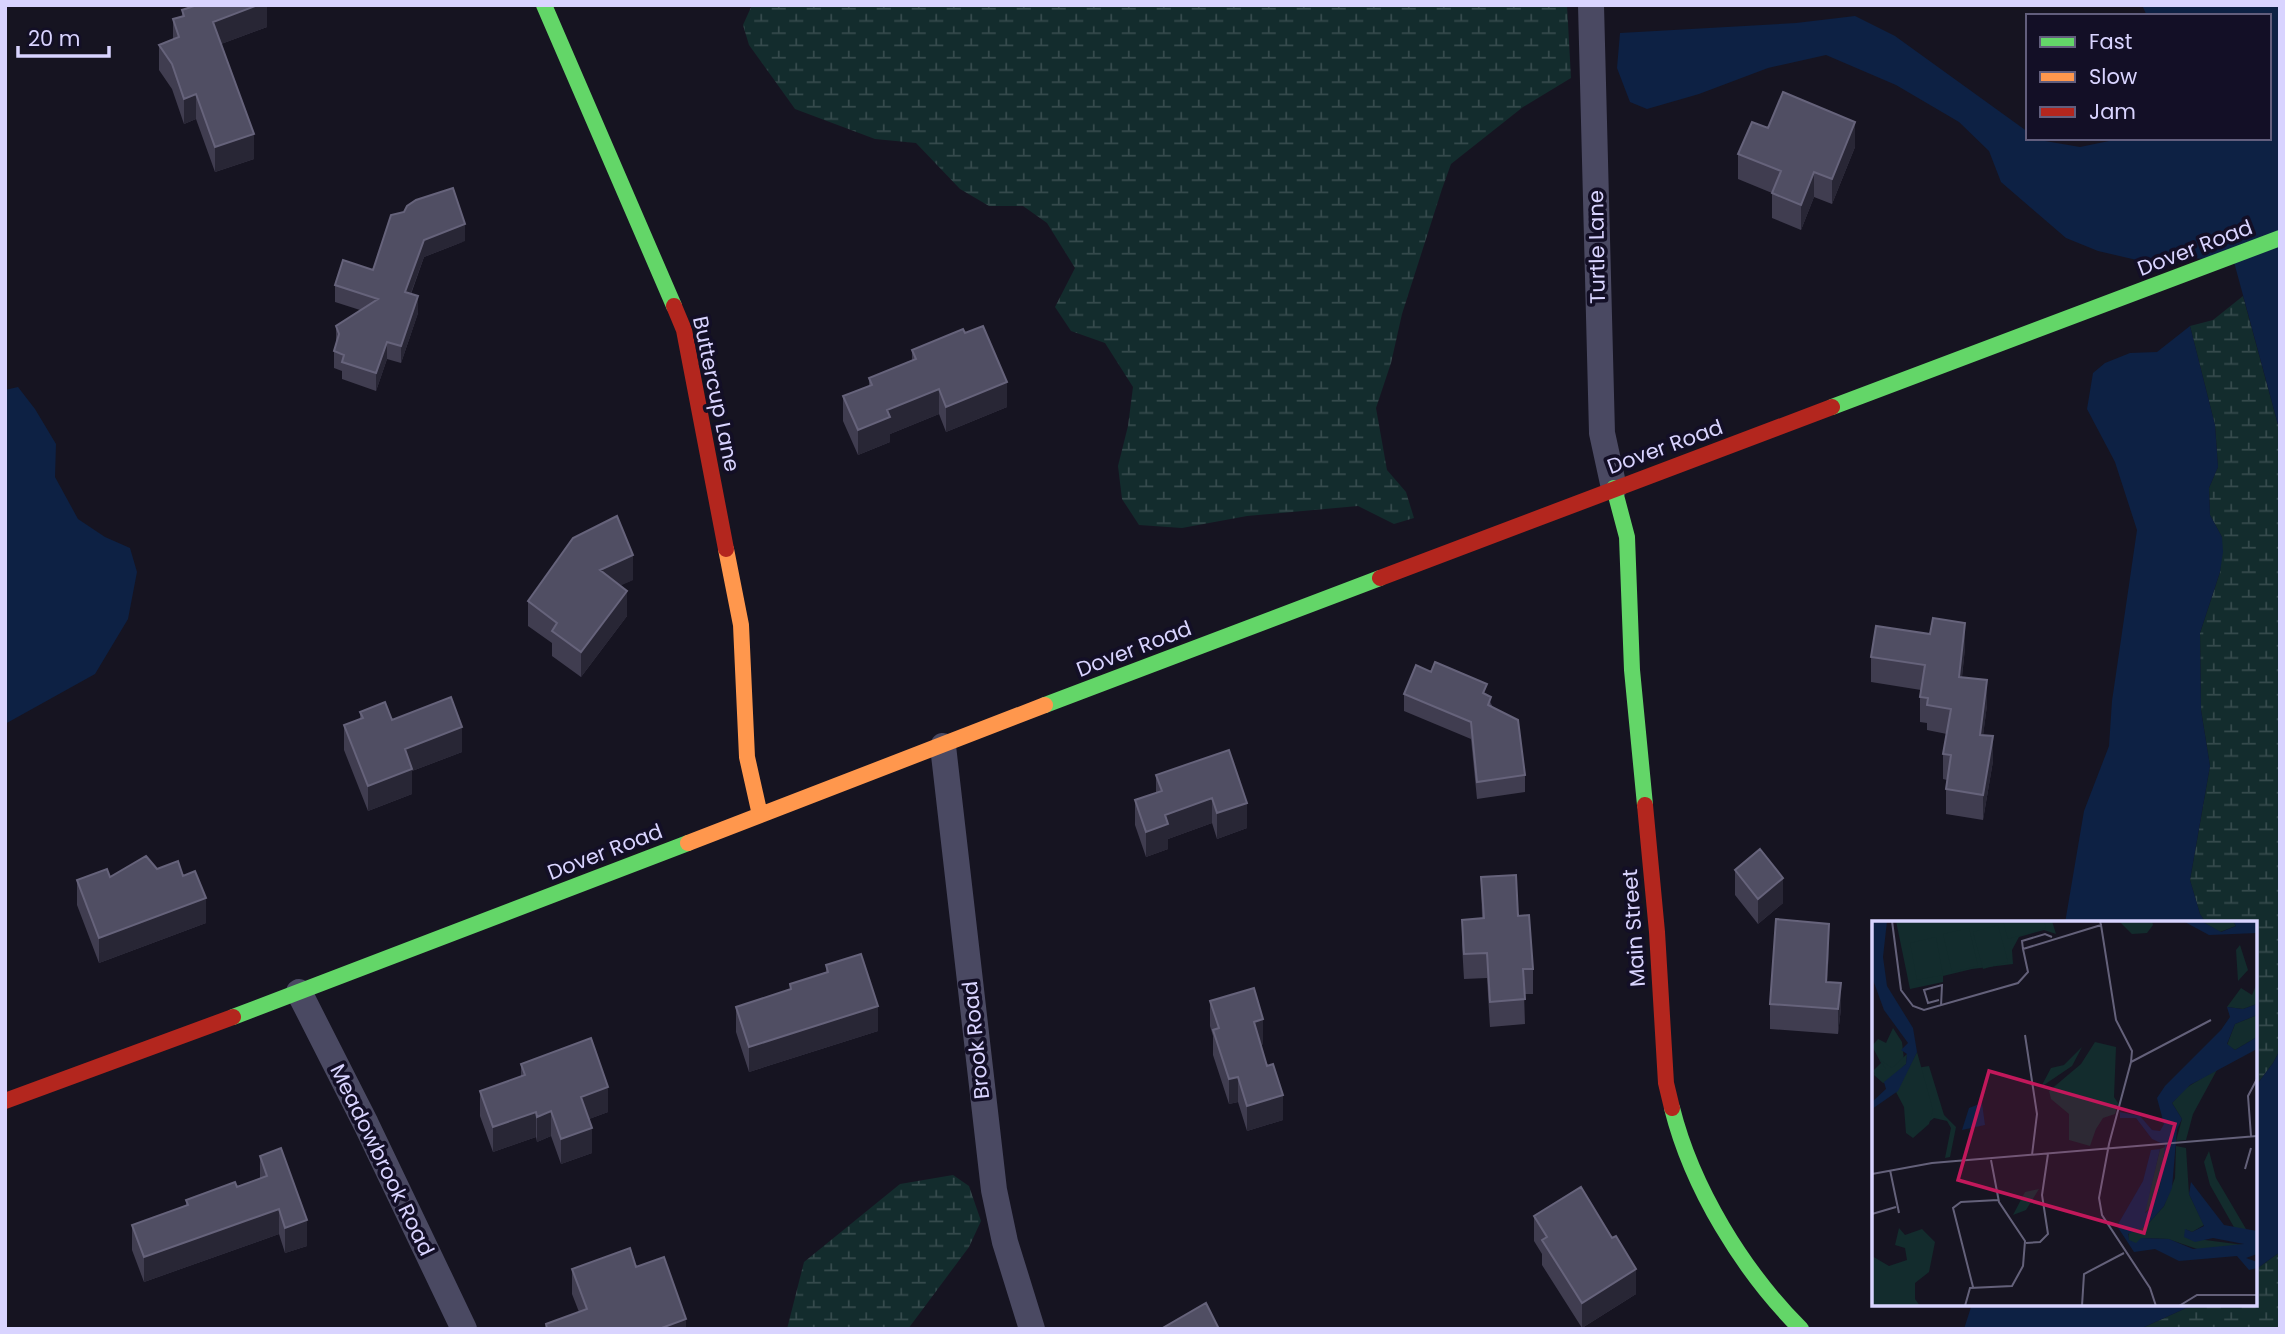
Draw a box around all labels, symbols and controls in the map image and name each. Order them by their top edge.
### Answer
scale bar [18,14,108,58]
legend [2026,14,2271,140]
text: 20 m [28,24,81,53]
text: Fast [2089,27,2132,56]
text: Slow [2089,62,2137,91]
text: Jam [2089,97,2136,126]
street label: Turtle Lane [1581,190,1612,304]
street label: Dover Road [2133,212,2257,283]
street label: Buttercup Lane [686,314,747,474]
street label: Dover Road [1603,412,1727,481]
street label: Dover Road [1072,613,1196,684]
street label: Dover Road [543,816,667,887]
street label: Main Street [1615,868,1652,988]
inset map [1872,921,2257,1306]
street label: Brook Road [955,980,996,1101]
street label: Meadowbrook Road [323,1059,442,1261]

